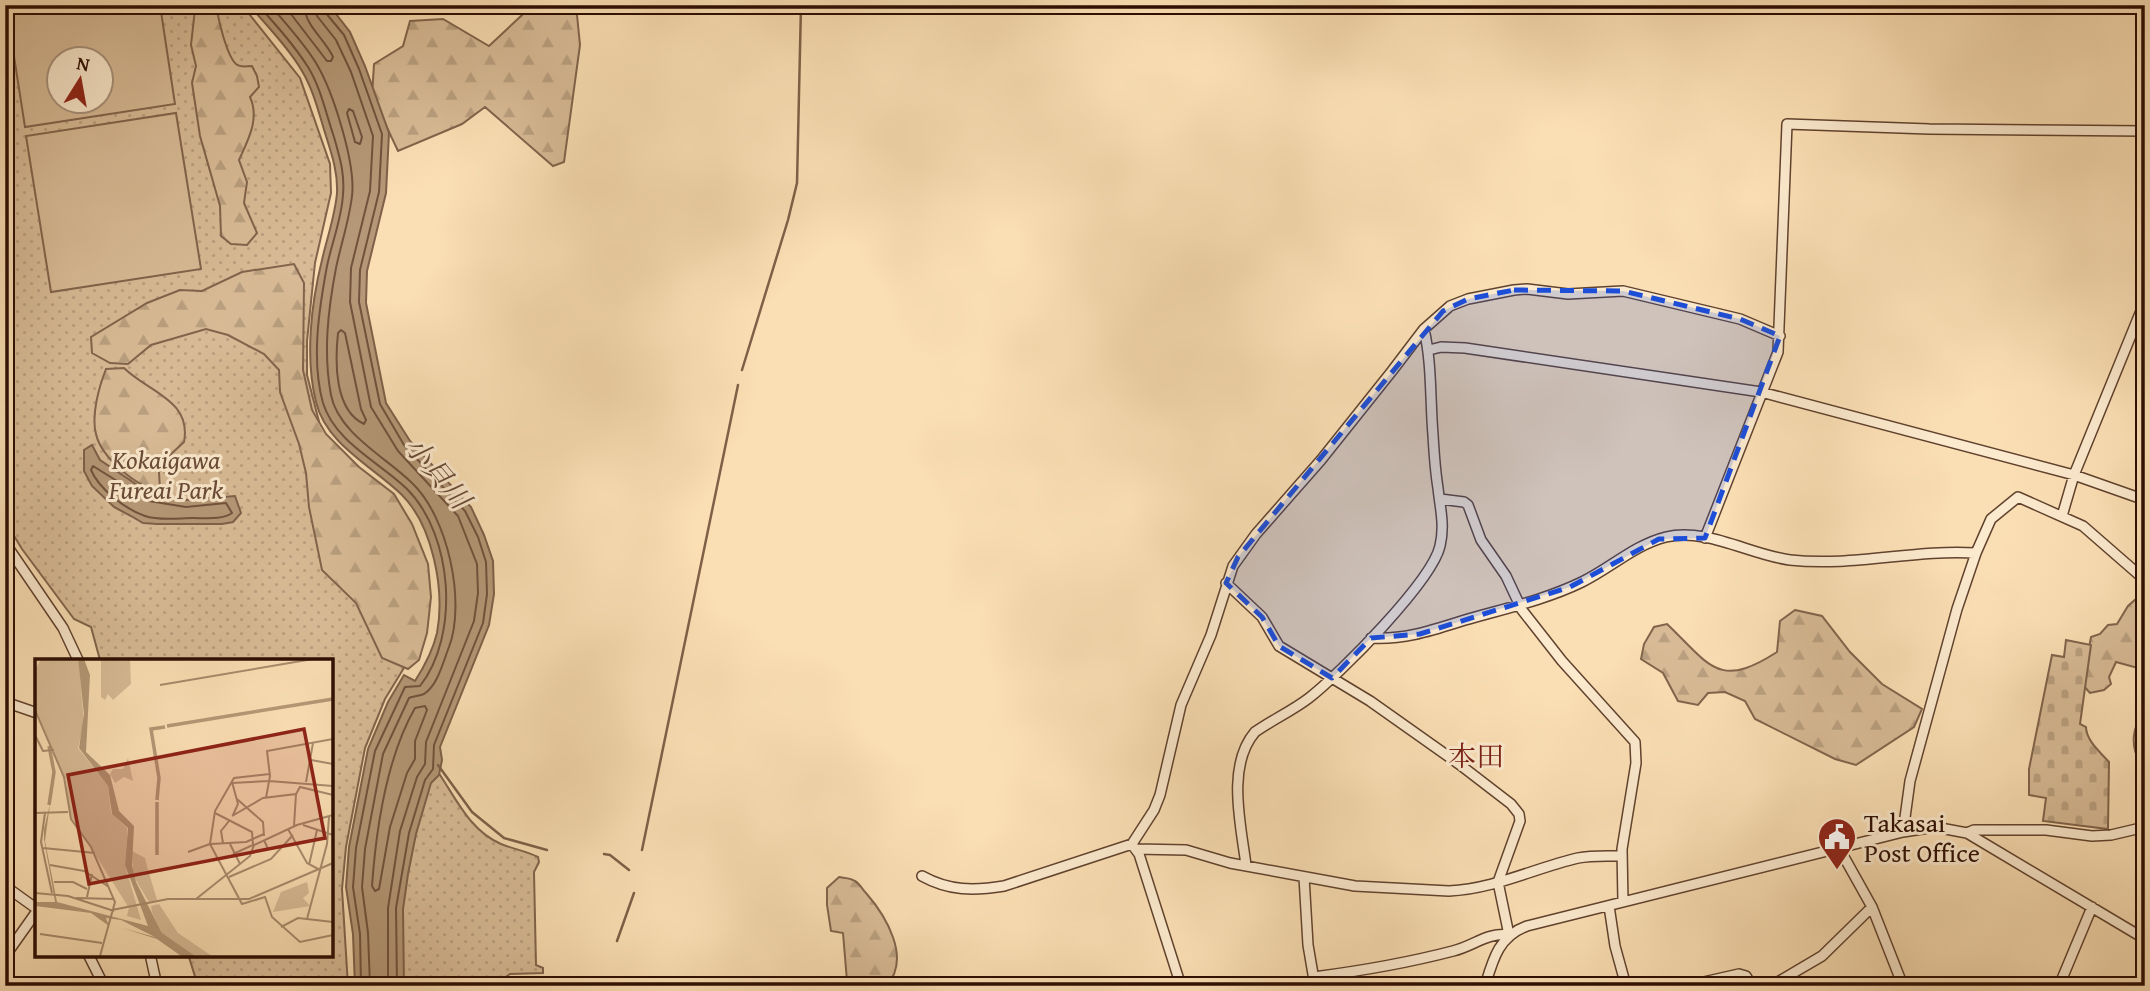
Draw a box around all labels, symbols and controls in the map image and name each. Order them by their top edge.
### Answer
north arrow [46,46,116,116]
text: N [74,48,92,78]
water label: 小貝川 [395,427,483,520]
park label: Kokaigawa Fureai Park [108,440,223,509]
inset map [35,659,332,956]
district label: 本田 [1448,735,1504,776]
place label: Takasai Post Office [1864,803,1980,872]
public building icon: Takasai Post Office [1816,816,1858,871]

